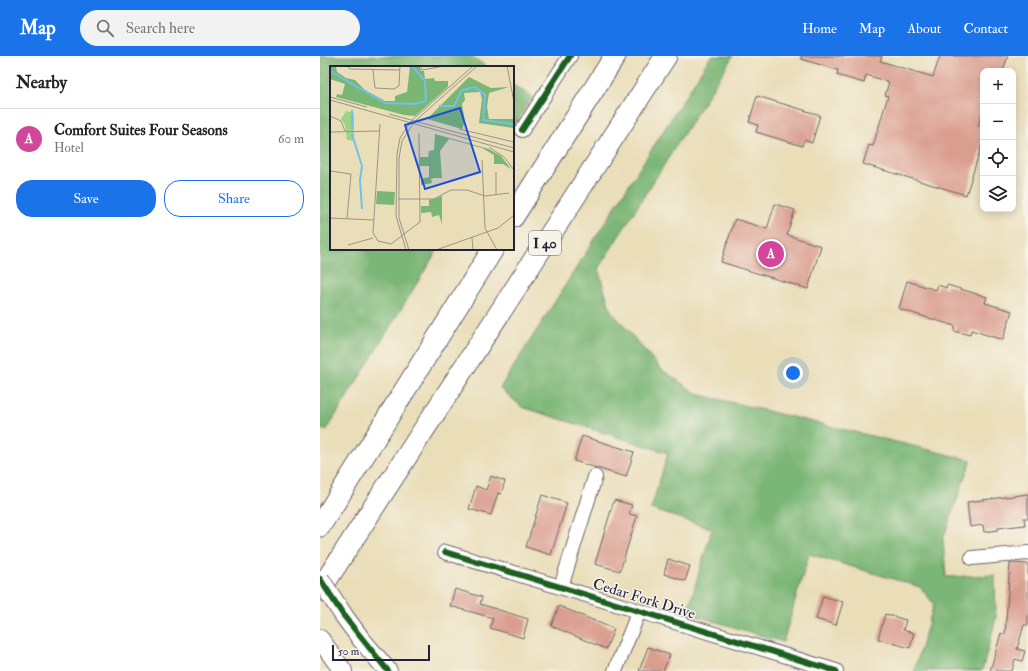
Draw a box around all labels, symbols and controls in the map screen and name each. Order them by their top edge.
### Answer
search box [80,10,360,46]
text: Map [20,16,56,40]
icon: search [94,17,116,39]
text: Search here [126,19,195,38]
text: Home [802,20,837,37]
text: Map [859,20,885,37]
text: About [907,20,941,37]
text: Contact [963,20,1008,37]
inset map [330,66,514,250]
map controls [980,68,1016,212]
button: + [980,68,1016,104]
text: Nearby [16,72,67,93]
button: − [980,104,1016,140]
text: Comfort Suites Four Seasons [54,121,228,140]
text: A [25,131,33,147]
text: 60 m [278,131,304,147]
text: Hotel [54,140,84,156]
button: locate [980,140,1016,176]
button: layers [980,176,1016,212]
button: Save [16,180,156,217]
button: Share [164,180,304,217]
road number: I 40 [529,231,561,255]
pin: A [758,239,784,269]
your location [783,363,803,383]
street label: Cedar Fork Drive [591,574,697,624]
scale bar [332,643,430,662]
text: 50 m [338,645,359,658]

